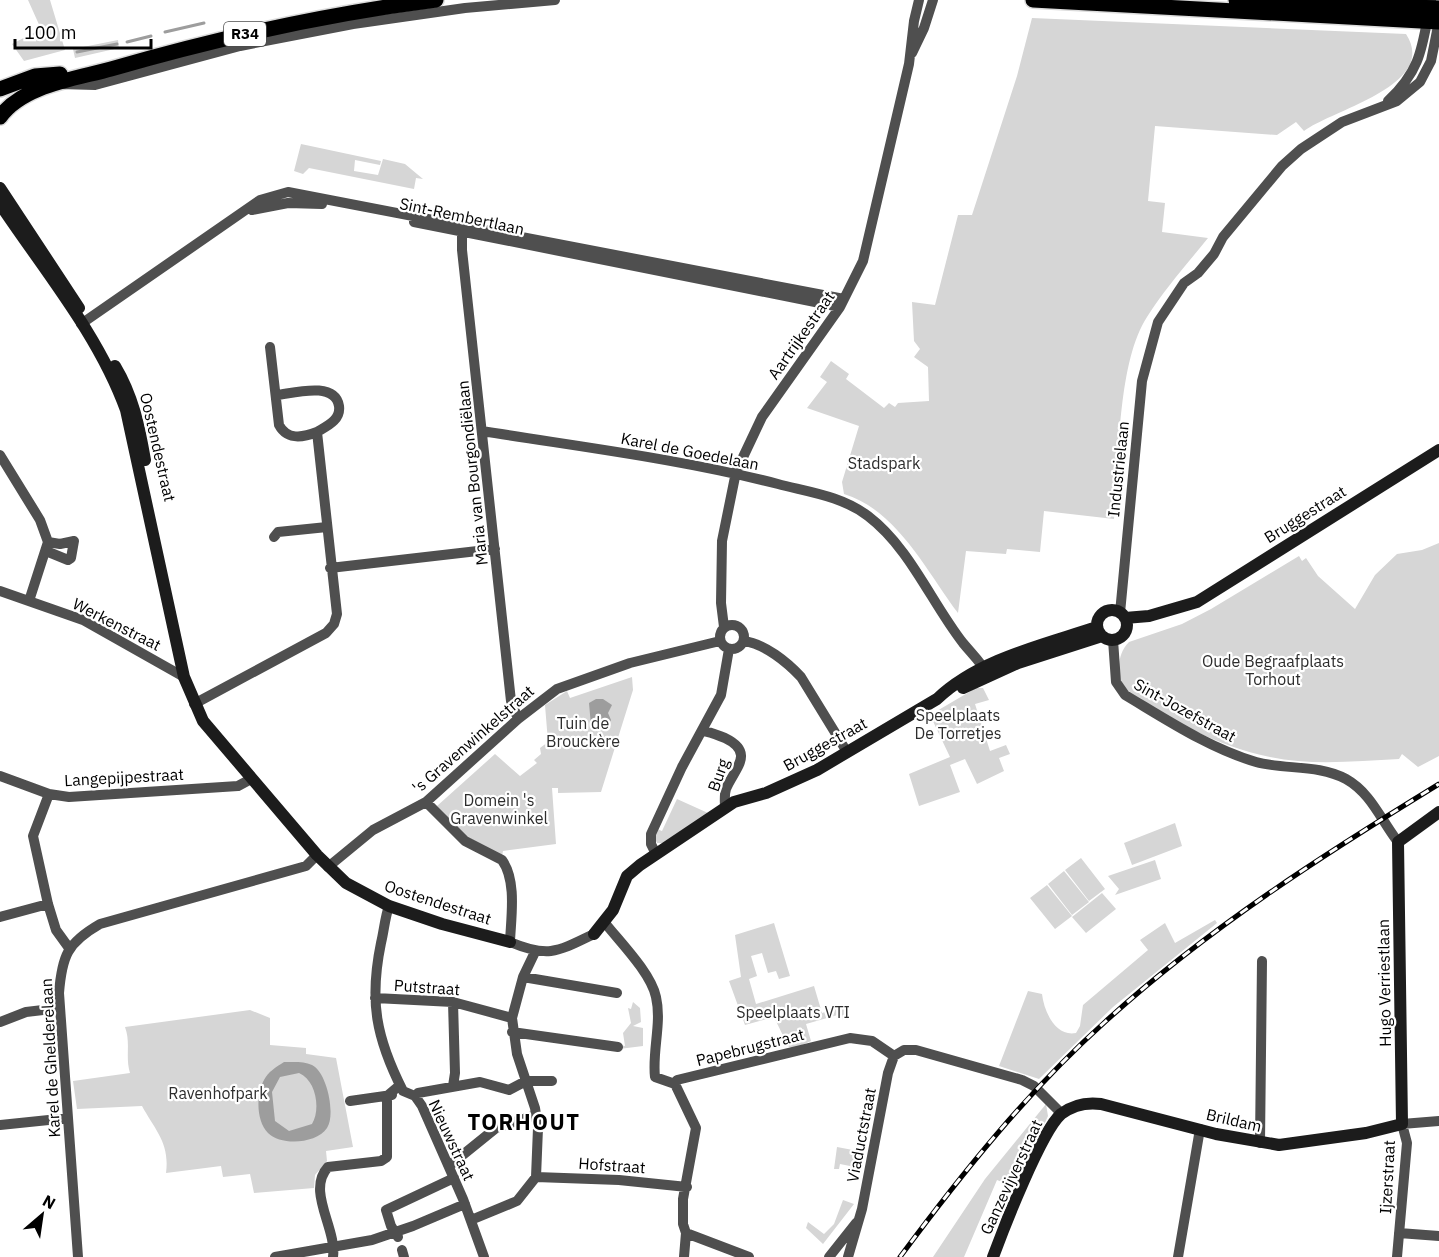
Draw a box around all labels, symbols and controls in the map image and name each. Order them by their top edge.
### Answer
scale bar [15,12,152,50]
text: 100 m [24,21,76,44]
road number: R34 [224,22,266,46]
street label: Sint-Rembertlaan [398,193,526,239]
street label: Aartrijkestraat [763,287,839,383]
street label: Maria van Bourgondiëlaan [452,380,492,566]
street label: Oostendestraat [136,391,180,503]
street label: Industrielaan [1103,420,1133,518]
street label: Karel de Goedelaan [619,428,761,474]
park label: Stadspark [848,453,921,473]
street label: Bruggestraat [1260,481,1350,547]
street label: Werkenstraat [69,593,165,655]
park label: Oude Begraafplaats Torhout [1202,651,1344,689]
street label: Sint-Jozefstraat [1130,674,1240,746]
street label: 's Gravenwinkelstraat [408,681,538,797]
park label: Speelplaats De Torretjes [914,705,1002,743]
park label: Tuin de Brouckère [546,713,620,751]
street label: Bruggestraat [780,713,870,775]
street label: Burg [703,755,733,794]
street label: Langepijpestraat [64,764,184,790]
park label: Domein 's Gravenwinkel [450,790,548,828]
street label: Oostendestraat [382,875,494,929]
street label: Hugo Verriestlaan [1373,919,1395,1047]
street label: Putstraat [393,975,461,999]
street label: Karel de Ghelderelaan [36,978,64,1138]
park label: Speelplaats VTI [736,1002,850,1022]
street label: Papebrugstraat [694,1024,806,1070]
park label: Ravenhofpark [168,1083,268,1103]
street label: Viaductstraat [842,1086,880,1184]
street label: Nieuwstraat [425,1096,479,1184]
street label: Brildam [1204,1104,1264,1136]
district label: TORHOUT [467,1107,581,1136]
street label: Ganzevijverstraat [976,1116,1046,1238]
street label: Ijzerstraat [1375,1139,1399,1215]
street label: Hofstraat [578,1153,646,1177]
north arrow [12,1185,72,1245]
text: N [39,1190,59,1213]

